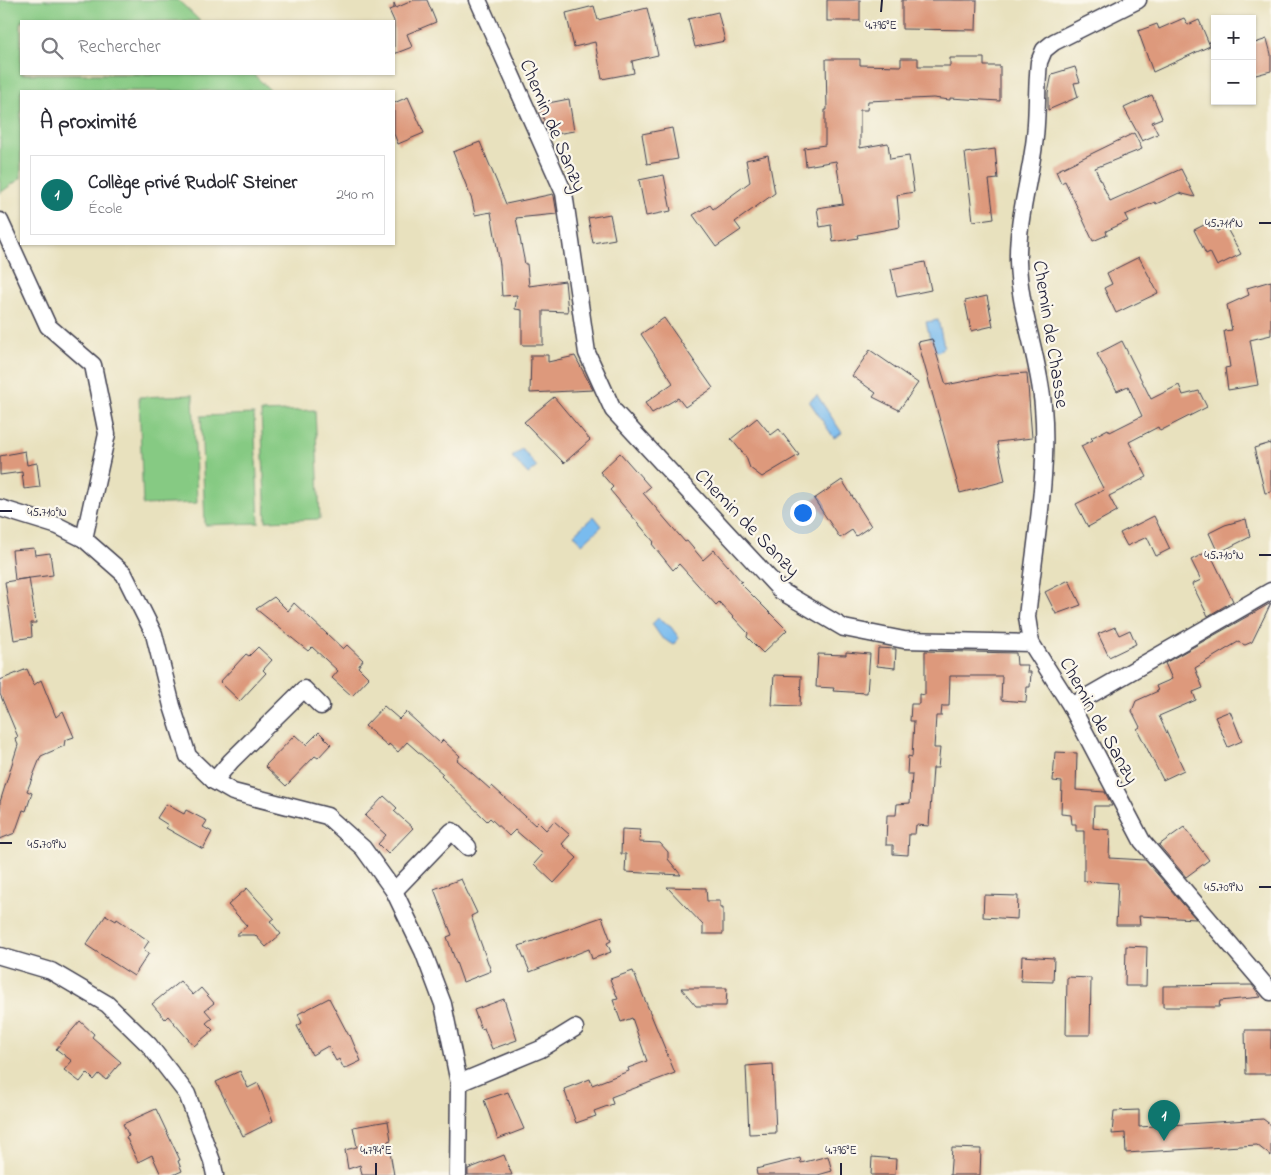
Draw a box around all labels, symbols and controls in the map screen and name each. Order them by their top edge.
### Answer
map controls [1211,15,1256,105]
button: + [1211,15,1256,60]
text: 4.796°E [865,17,897,35]
search box [20,20,395,75]
icon: search [38,34,66,62]
text: Rechercher [78,34,161,61]
street label: Chemin de Sanzy [511,55,593,197]
button: − [1211,60,1256,105]
text: À proximité [40,108,137,138]
text: Collège privé Rudolf Steiner [88,170,297,197]
text: 1 [54,183,60,207]
text: 240 m [336,183,374,207]
text: École [88,197,123,221]
text: 45.711°N [1205,215,1243,233]
street label: Chemin de Chasse [1024,258,1076,410]
street label: Chemin de Sanzy [687,463,806,585]
your location [790,500,816,526]
text: 45.710°N [27,504,67,522]
text: 45.710°N [1204,547,1244,565]
street label: Chemin de Sanzy [1051,652,1145,790]
text: 45.709°N [27,836,67,854]
text: 45.709°N [1204,879,1244,897]
pin: 1 [1148,1100,1180,1141]
text: 4.794°E [360,1142,392,1160]
text: 4.796°E [825,1142,857,1160]

